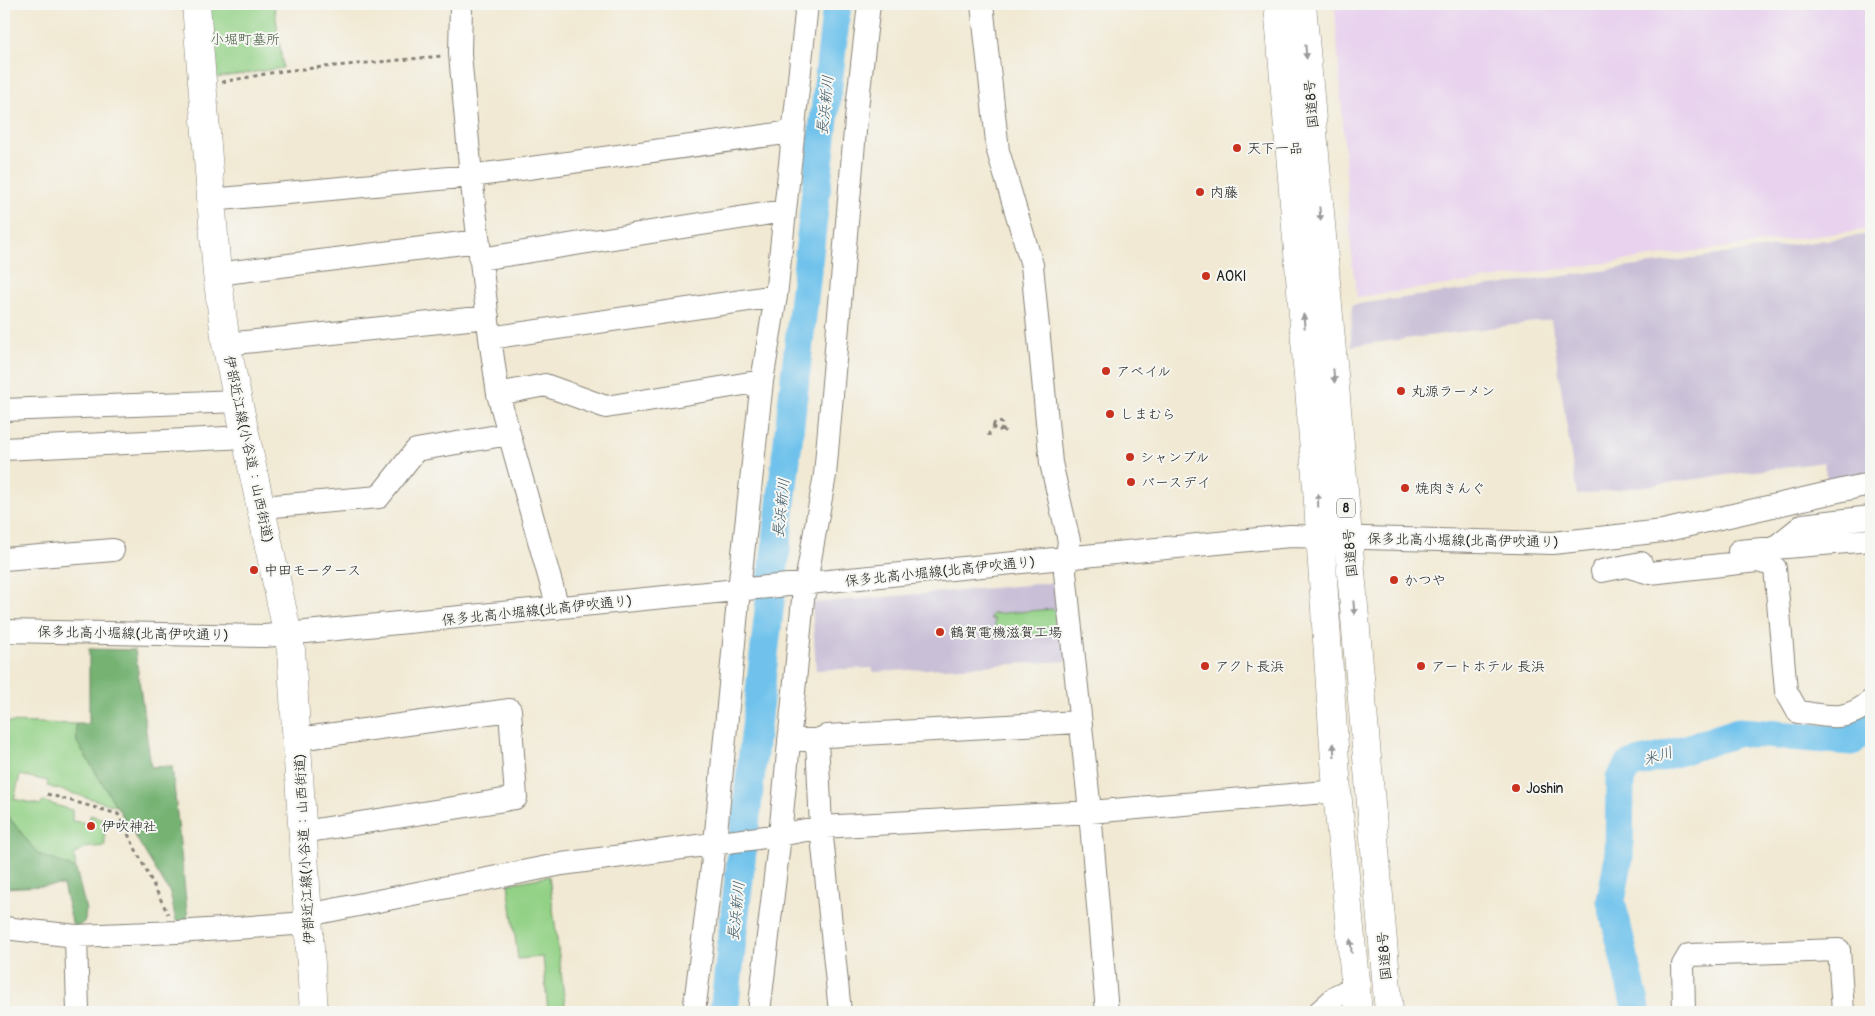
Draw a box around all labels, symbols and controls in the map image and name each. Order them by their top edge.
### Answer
park label: 小堀町墓所 [210,31,280,48]
one-way arrow [1302,45,1310,61]
water label: 長浜新川 [813,74,838,136]
street label: 国道8号 [1301,79,1322,129]
place label: 天下一品 [1247,140,1303,157]
marker: 天下一品 [1231,142,1243,154]
place label: 内藤 [1210,184,1238,201]
marker: 内藤 [1194,186,1206,198]
one-way arrow [1316,206,1324,222]
place label: AOKI [1216,268,1246,285]
marker: AOKI [1200,270,1212,282]
one-way arrow [1299,312,1307,328]
street label: 伊部近江線(小谷道：山西街道) [220,354,277,544]
place label: アベイル [1116,363,1171,380]
marker: アベイル [1100,365,1112,377]
one-way arrow [1330,368,1338,384]
place label: 丸源ラーメン [1411,383,1495,400]
marker: 丸源ラーメン [1395,385,1407,397]
place label: しまむら [1120,406,1176,423]
marker: しまむら [1104,408,1116,420]
place label: シャンブル [1140,449,1209,466]
marker: シャンブル [1124,451,1136,463]
place label: バースデイ [1141,474,1210,491]
marker: バースデイ [1125,476,1137,488]
water label: 長浜新川 [769,477,794,539]
place label: 焼肉きんぐ [1415,480,1485,497]
marker: 焼肉きんぐ [1399,482,1411,494]
one-way arrow [1313,492,1321,508]
road number: 8 [1337,498,1355,518]
street label: 国道8号 [1340,528,1361,578]
street label: 保多北高小堀線(北高伊吹通り) [1367,530,1559,551]
street label: 保多北高小堀線(北高伊吹通り) [844,553,1036,590]
place label: 中田モータース [264,562,361,579]
marker: 中田モータース [248,564,260,576]
place label: かつや [1404,572,1446,589]
marker: かつや [1388,574,1400,586]
street label: 保多北高小堀線(北高伊吹通り) [441,592,633,629]
one-way arrow [1351,600,1359,616]
street label: 保多北高小堀線(北高伊吹通り) [37,623,229,644]
place label: 鶴賀電機滋賀工場 [950,624,1062,641]
marker: 鶴賀電機滋賀工場 [934,626,946,638]
place label: アクト長浜 [1215,658,1284,675]
place label: アートホテル 長浜 [1431,658,1545,675]
marker: アクト長浜 [1199,660,1211,672]
marker: アートホテル 長浜 [1415,660,1427,672]
one-way arrow [1330,741,1338,757]
water label: 米川 [1641,743,1675,770]
street label: 伊部近江線(小谷道：山西街道) [291,753,318,945]
place label: Joshin [1526,780,1564,797]
marker: Joshin [1510,782,1522,794]
place label: 伊吹神社 [101,818,157,835]
marker: 伊吹神社 [85,820,97,832]
water label: 長浜新川 [724,880,749,942]
street label: 国道8号 [1374,931,1395,981]
one-way arrow [1347,938,1355,954]

